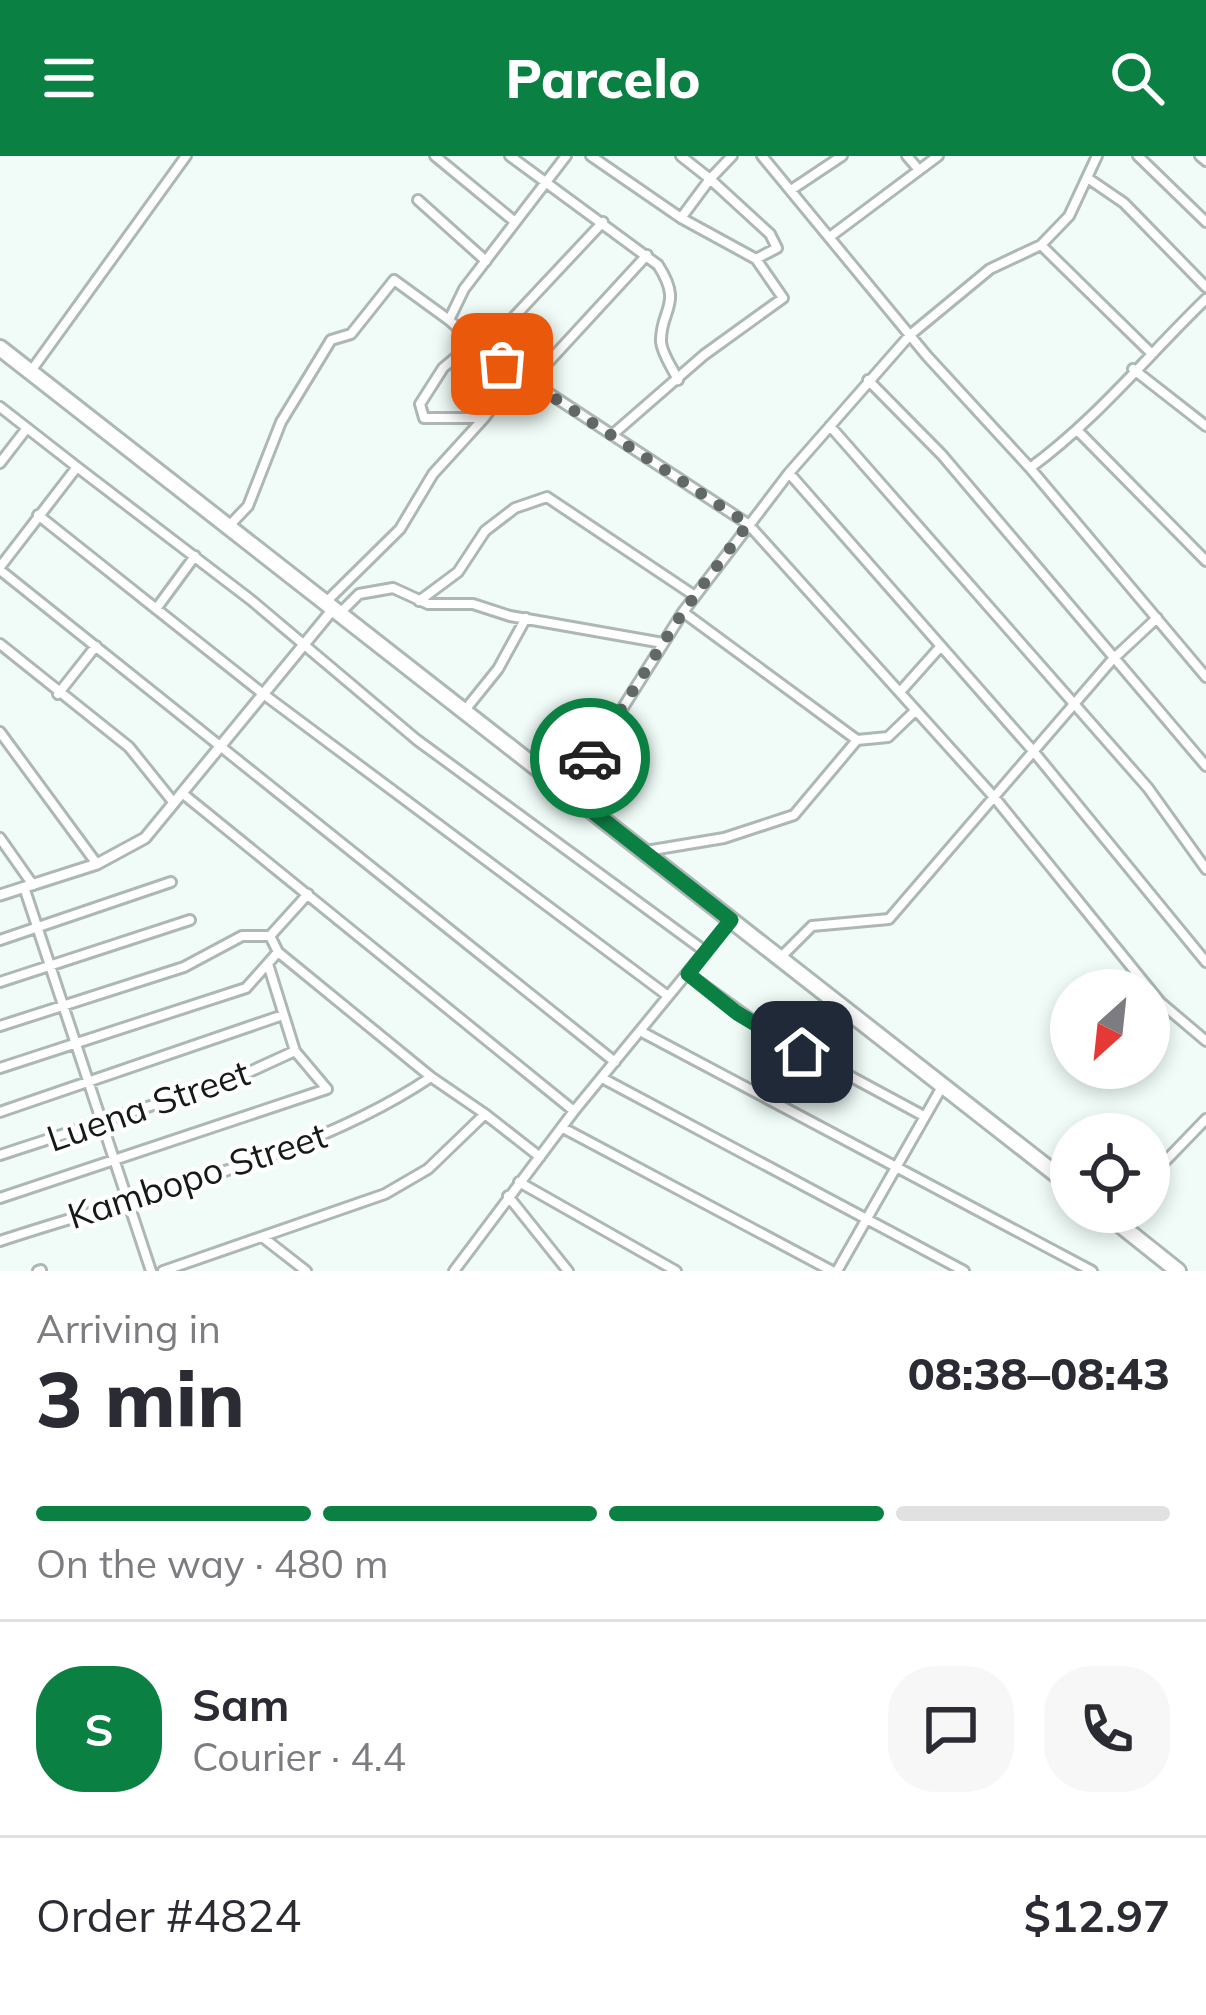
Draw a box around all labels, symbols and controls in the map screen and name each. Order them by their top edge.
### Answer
text: Parcelo [505,44,701,112]
icon: menu [36,45,102,111]
icon: search [1104,45,1170,111]
pin [451,313,553,415]
icon: bag [469,331,535,397]
courier [530,698,650,818]
icon: car [557,725,623,791]
north arrow [1050,969,1170,1089]
map controls [1050,969,1170,1233]
pin [751,1001,853,1103]
icon: home [769,1019,835,1085]
street label: Luena Street [41,1049,255,1161]
street label: Kambopo Street [62,1112,332,1238]
button: locate [1050,1113,1170,1233]
text: Arriving in [36,1304,221,1353]
text: 08:38–08:43 [908,1345,1170,1401]
text: 3 min [36,1349,245,1447]
text: On the way · 480 m [36,1539,388,1588]
button: chat [888,1666,1014,1792]
button: phone [1044,1666,1170,1792]
text: Sam [192,1676,289,1732]
text: S [84,1701,114,1757]
text: Courier · 4.4 [192,1732,406,1781]
text: Order #4824 [36,1887,301,1943]
text: $12.97 [1024,1887,1170,1943]

